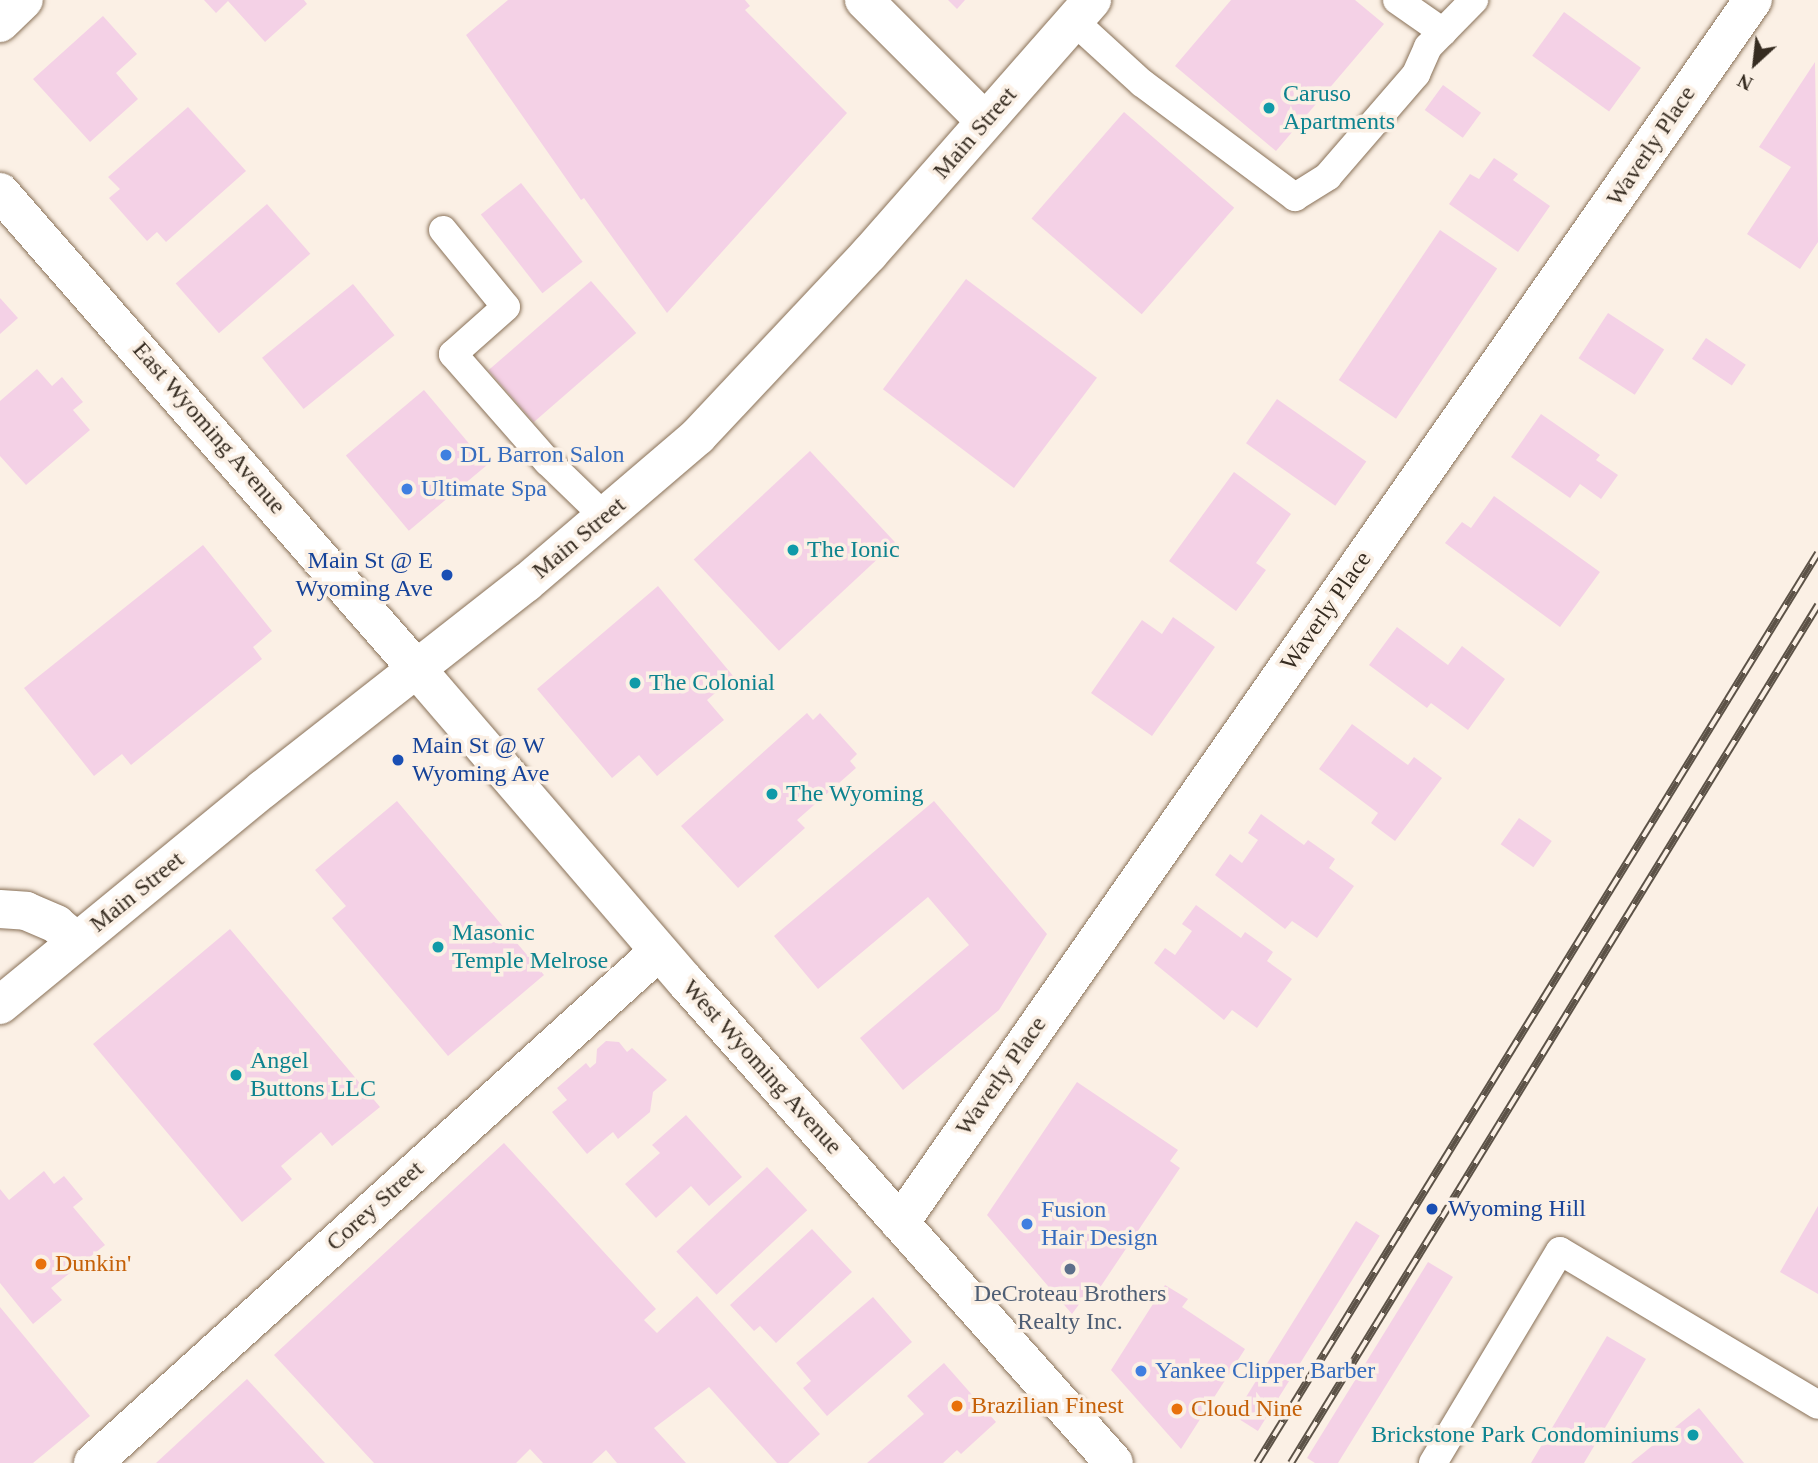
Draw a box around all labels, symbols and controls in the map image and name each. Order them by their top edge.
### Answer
north arrow [1720,28,1790,98]
text: N [1734,70,1756,95]
place label: Caruso Apartments [1283,80,1395,136]
street label: Waverly Place [1600,80,1702,212]
street label: Main Street [927,81,1023,185]
marker: Caruso Apartments [1261,100,1277,116]
street label: East Wyoming Avenue [126,335,292,521]
place label: DL Barron Salon [460,441,625,469]
marker: DL Barron Salon [438,447,454,463]
place label: Ultimate Spa [421,475,547,503]
marker: Ultimate Spa [399,481,415,497]
street label: Main Street [527,491,631,585]
place label: The Ionic [807,536,900,564]
marker: The Ionic [785,542,801,558]
street label: Waverly Place [1274,546,1378,676]
place label: Main St @ E Wyoming Ave [294,547,433,603]
marker: Main St @ E Wyoming Ave [439,567,455,583]
place label: The Colonial [649,669,775,697]
marker: The Colonial [627,675,643,691]
place label: Main St @ W Wyoming Ave [412,732,551,788]
marker: Main St @ W Wyoming Ave [390,752,406,768]
place label: The Wyoming [786,780,924,808]
marker: The Wyoming [764,786,780,802]
street label: Main Street [84,845,190,939]
place label: Masonic Temple Melrose [452,919,608,975]
marker: Masonic Temple Melrose [430,939,446,955]
street label: West Wyoming Avenue [675,973,849,1161]
street label: Waverly Place [949,1011,1053,1141]
place label: Angel Buttons LLC [250,1047,376,1103]
marker: Angel Buttons LLC [228,1067,244,1083]
street label: Corey Street [321,1155,429,1257]
place label: Wyoming Hill [1448,1195,1586,1223]
place label: Fusion Hair Design [1041,1196,1158,1252]
marker: Wyoming Hill [1422,1199,1442,1219]
marker: Fusion Hair Design [1019,1216,1035,1232]
place label: Dunkin' [55,1250,131,1278]
marker: Dunkin' [33,1256,49,1272]
marker: DeCroteau Brothers Realty Inc. [1062,1261,1078,1277]
place label: DeCroteau Brothers Realty Inc. [974,1280,1166,1336]
place label: Yankee Clipper Barber [1155,1357,1375,1385]
marker: Yankee Clipper Barber [1133,1363,1149,1379]
place label: Brazilian Finest [971,1392,1124,1420]
place label: Cloud Nine [1191,1395,1302,1423]
marker: Brazilian Finest [949,1398,965,1414]
marker: Cloud Nine [1169,1401,1185,1417]
place label: Brickstone Park Condominiums [1371,1421,1679,1449]
marker: Brickstone Park Condominiums [1685,1427,1701,1443]

